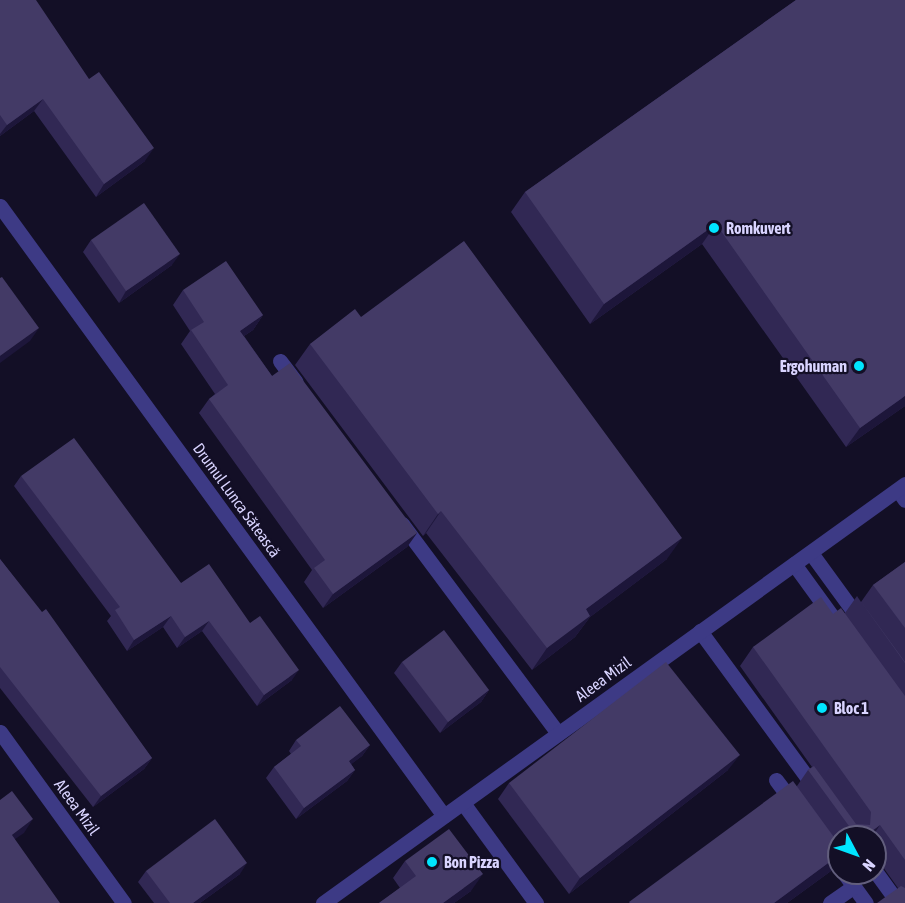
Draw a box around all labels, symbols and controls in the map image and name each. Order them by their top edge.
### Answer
place label: Romkuvert [726,218,791,238]
marker: Romkuvert [707,221,721,235]
place label: Ergohuman [780,356,847,376]
marker: Ergohuman [852,359,866,373]
street label: Drumul Lunca Sătească [189,439,285,561]
street label: Aleea Mizil [571,652,635,706]
place label: Bloc 1 [834,698,869,718]
marker: Bloc 1 [815,701,829,715]
street label: Aleea Mizil [50,775,104,839]
north arrow [827,825,887,885]
place label: Bon Pizza [444,852,499,872]
marker: Bon Pizza [425,855,439,869]
text: N [859,856,879,875]

